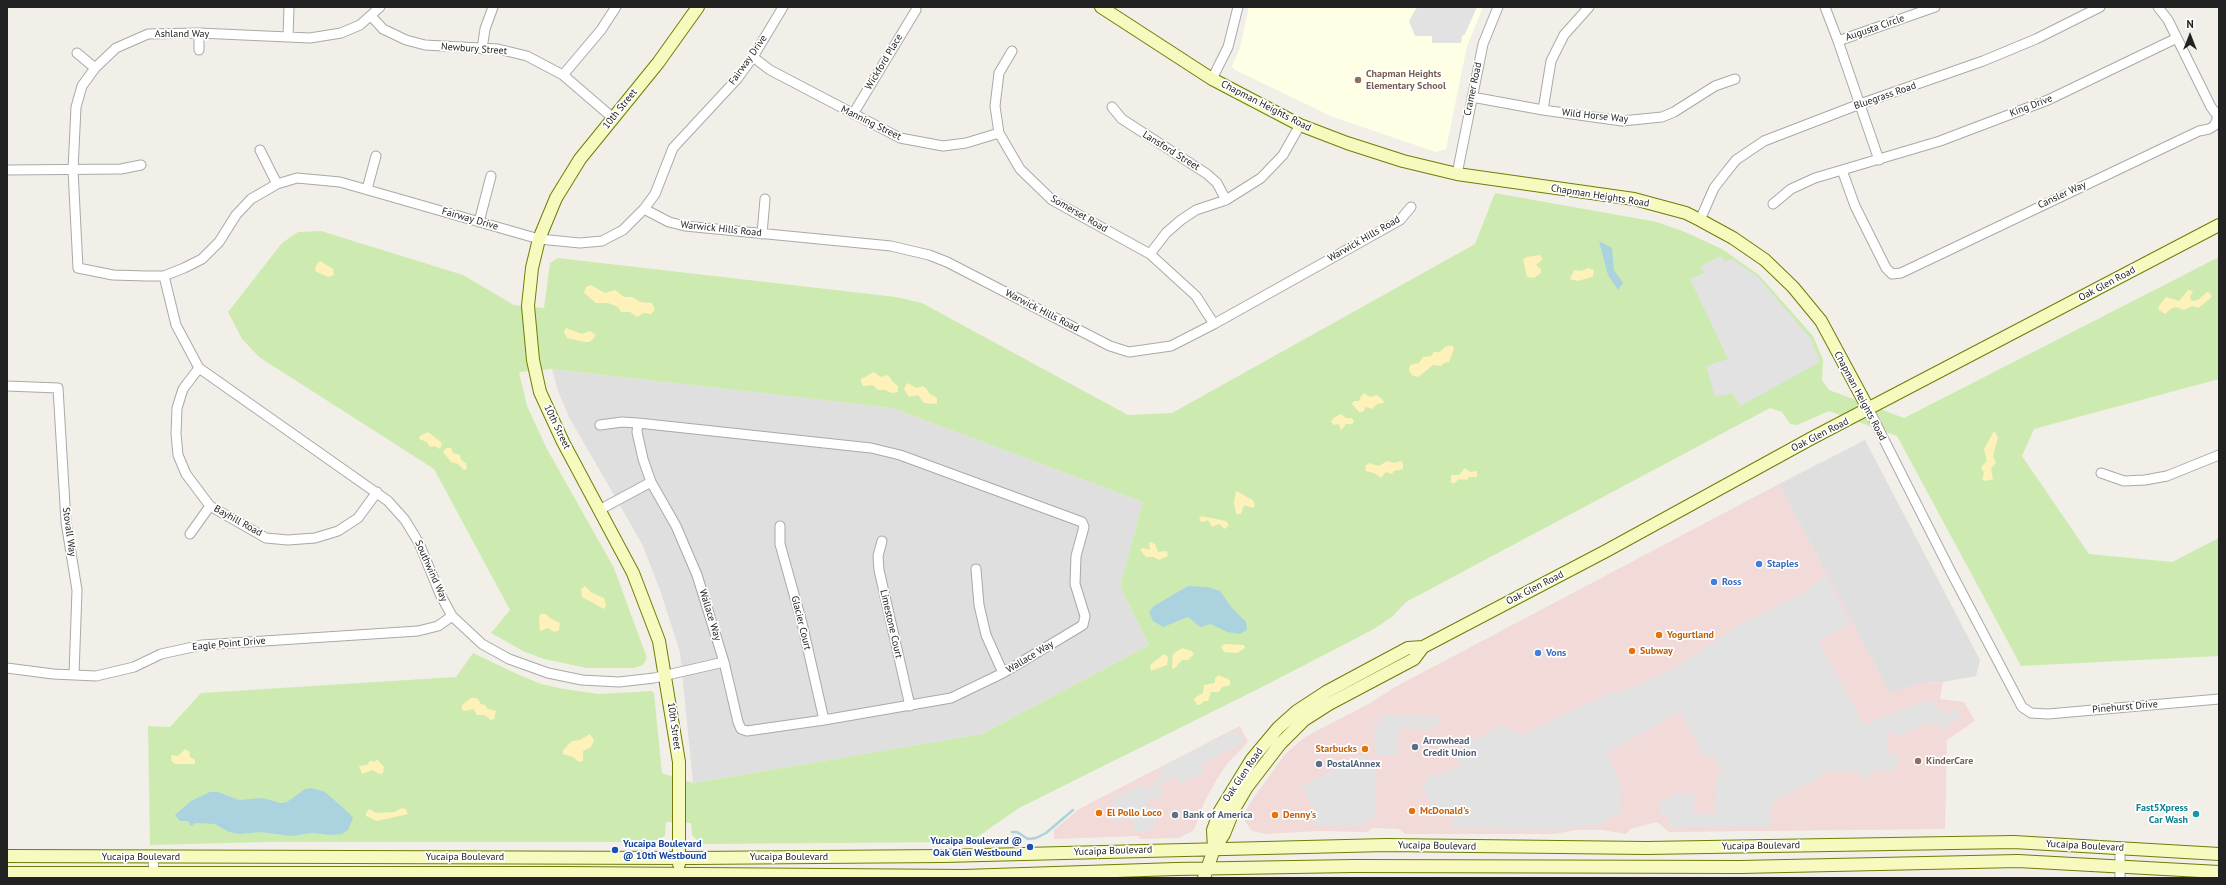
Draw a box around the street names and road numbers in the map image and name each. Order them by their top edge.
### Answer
street label: Augusta Circle [1844,12,1906,44]
street label: Ashland Way [155,28,209,40]
street label: Wickford Place [863,32,905,92]
street label: Fairway Drive [726,33,770,87]
street label: Newbury Street [441,41,507,57]
street label: Cramer Road [1461,61,1485,117]
street label: Chapman Heights Road [1219,78,1313,134]
street label: Bluegrass Road [1852,80,1918,112]
street label: 10th Street [600,87,640,131]
street label: King Drive [2008,92,2054,120]
street label: Manning Street [839,103,903,143]
street label: Wild Horse Way [1561,107,1629,125]
street label: Lansford Street [1140,129,1202,173]
street label: Cansler Way [2036,179,2088,211]
street label: Chapman Heights Road [1550,182,1650,210]
street label: Somerset Road [1048,193,1110,235]
street label: Fairway Drive [440,205,500,233]
street label: Warwick Hills Road [1326,213,1402,265]
street label: Warwick Hills Road [680,219,762,239]
street label: Oak Glen Road [2077,264,2137,304]
street label: Warwick Hills Road [1003,287,1081,335]
street label: Chapman Heights Road [1831,349,1889,443]
street label: 10th Street [541,403,573,451]
street label: Oak Glen Road [1789,415,1851,455]
street label: Bayhill Road [212,503,264,539]
street label: Stovall Way [60,507,78,557]
street label: Southwind Way [412,538,450,604]
street label: Oak Glen Road [1504,568,1566,608]
street label: Wallace Way [696,588,724,642]
street label: Limestone Court [877,588,905,660]
street label: Glacier Court [788,595,814,651]
street label: Eagle Point Drive [192,635,266,653]
street label: Wallace Way [1004,638,1056,676]
street label: Pinehurst Drive [2092,698,2158,716]
street label: 10th Street [665,701,683,751]
street label: Oak Glen Road [1220,746,1266,804]
street label: Yucaipa Boulevard [2046,838,2124,854]
street label: Yucaipa Boulevard [1398,839,1476,853]
street label: Yucaipa Boulevard [1722,839,1800,853]
street label: Yucaipa Boulevard [1074,844,1152,858]
street label: Yucaipa Boulevard [102,851,180,863]
street label: Yucaipa Boulevard [426,851,504,863]
street label: Yucaipa Boulevard [750,851,828,863]

